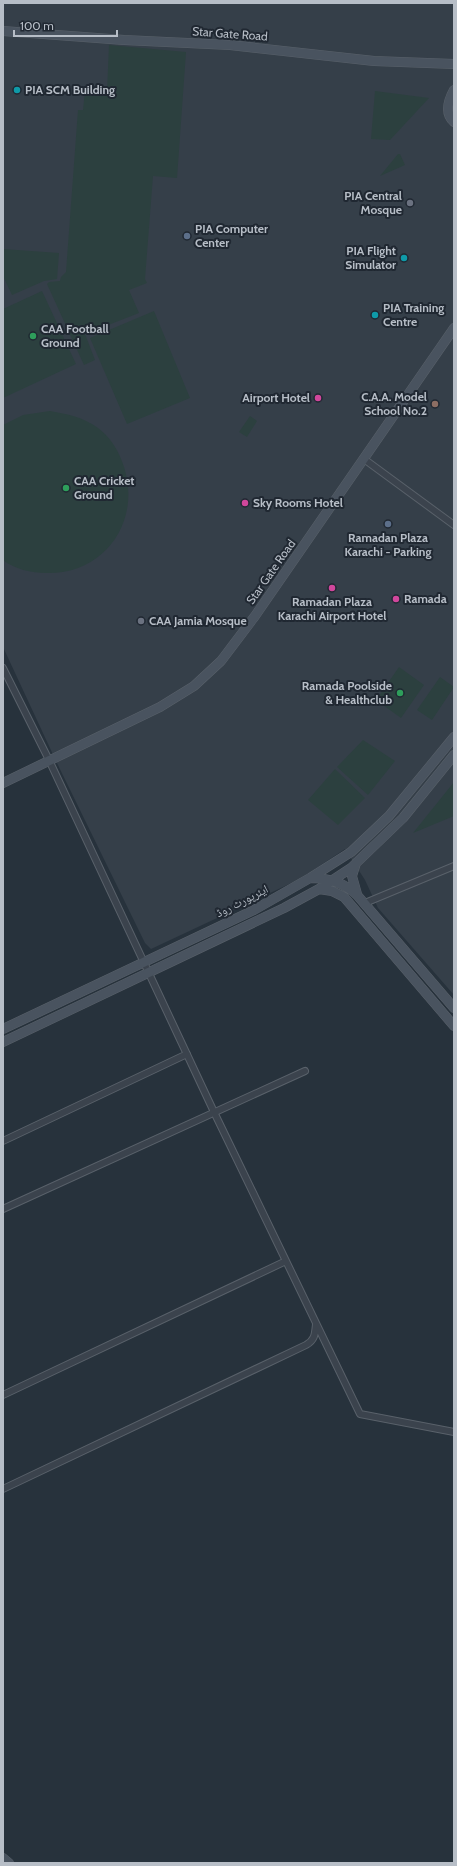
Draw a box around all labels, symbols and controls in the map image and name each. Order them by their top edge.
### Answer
scale bar [14,12,117,38]
text: 100 m [20,18,54,33]
street label: Star Gate Road [192,23,268,44]
place label: PIA SCM Building [25,82,115,97]
marker: PIA SCM Building [12,85,22,95]
place label: PIA Central Mosque [344,188,402,217]
marker: PIA Central Mosque [405,198,415,208]
place label: PIA Computer Center [195,221,268,250]
marker: PIA Computer Center [182,231,192,241]
place label: PIA Flight Simulator [345,243,396,272]
marker: PIA Flight Simulator [399,253,409,263]
place label: PIA Training Centre [383,300,444,329]
marker: PIA Training Centre [370,310,380,320]
place label: CAA Football Ground [41,321,109,350]
marker: CAA Football Ground [28,331,38,341]
place label: C.A.A. Model School No.2 [361,389,427,418]
place label: Airport Hotel [242,390,310,405]
marker: Airport Hotel [313,393,323,403]
marker: C.A.A. Model School No.2 [430,399,440,409]
place label: CAA Cricket Ground [74,473,135,502]
marker: CAA Cricket Ground [61,483,71,493]
place label: Sky Rooms Hotel [253,495,343,510]
marker: Sky Rooms Hotel [240,498,250,508]
marker: Ramadan Plaza Karachi - Parking [383,519,393,529]
place label: Ramadan Plaza Karachi - Parking [345,530,431,559]
street label: Star Gate Road [243,536,298,607]
marker: Ramadan Plaza Karachi Airport Hotel [327,583,337,593]
place label: Ramada [404,591,447,606]
place label: Ramadan Plaza Karachi Airport Hotel [278,594,386,623]
marker: Ramada [391,594,401,604]
place label: CAA Jamia Mosque [149,613,247,628]
marker: CAA Jamia Mosque [136,616,146,626]
place label: Ramada Poolside & Healthclub [302,678,392,707]
marker: Ramada Poolside & Healthclub [395,688,405,698]
street label: ایئرپورٹ روڈ [213,881,271,920]

